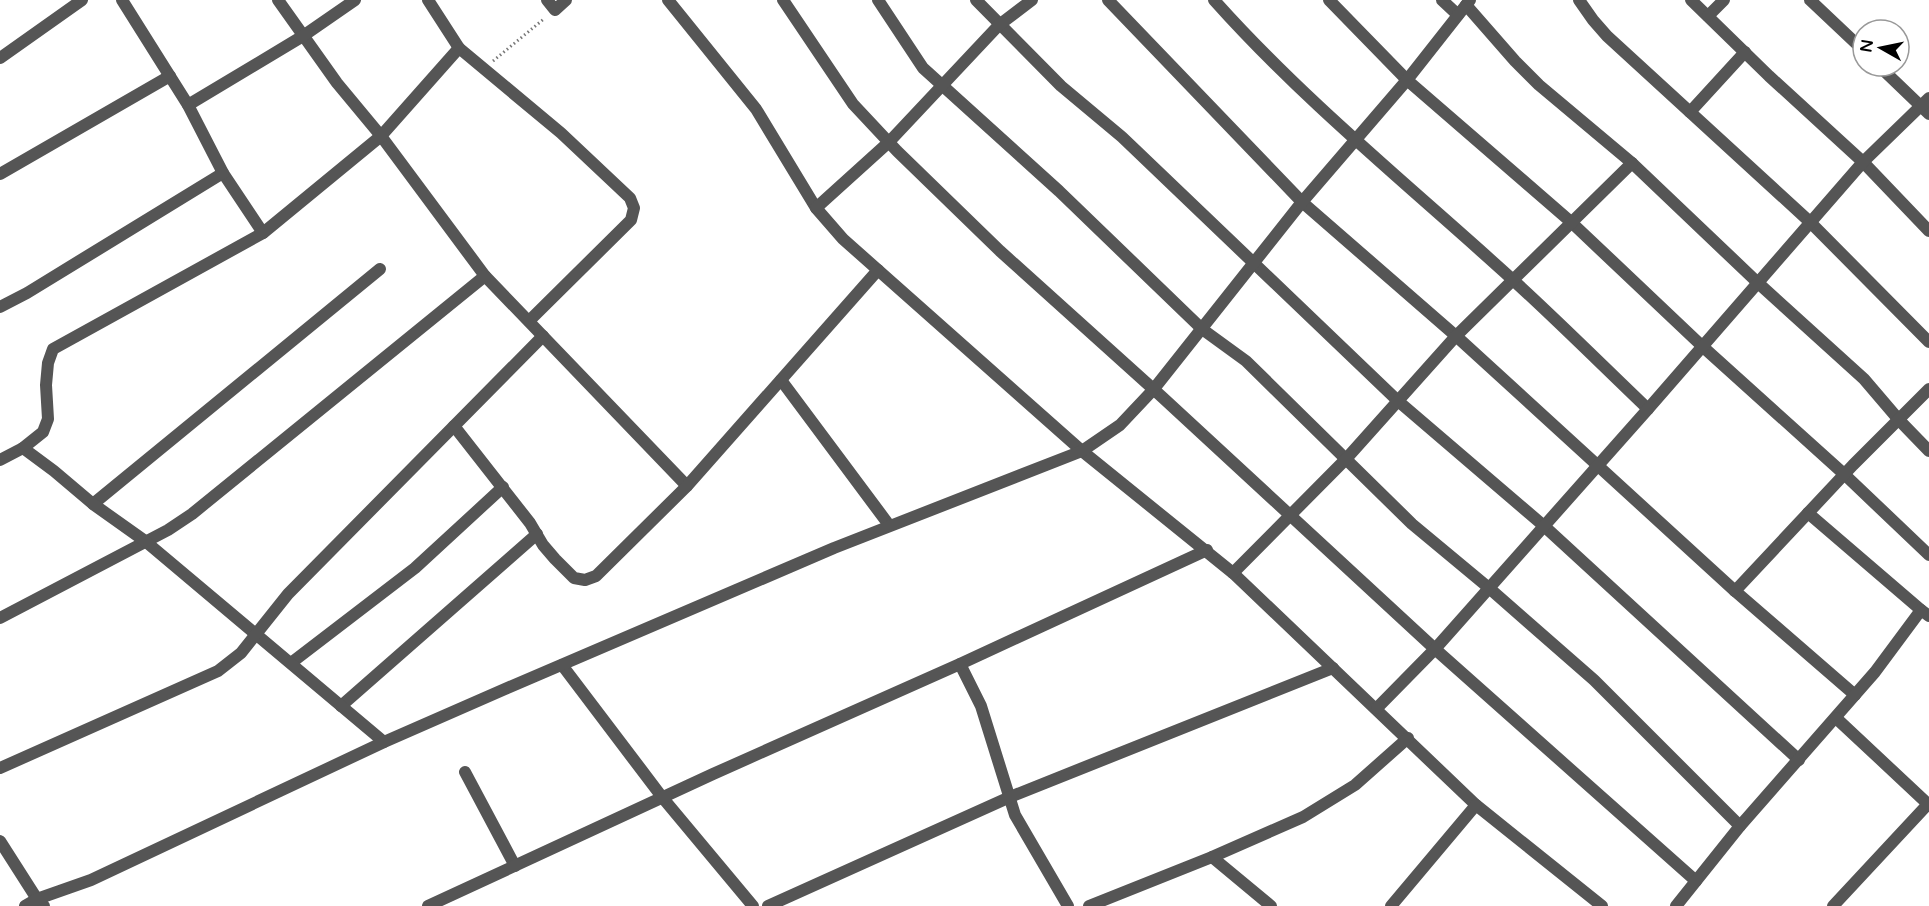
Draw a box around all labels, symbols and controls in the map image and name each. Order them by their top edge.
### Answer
north arrow [1851,18,1911,78]
text: N [1856,38,1878,54]

